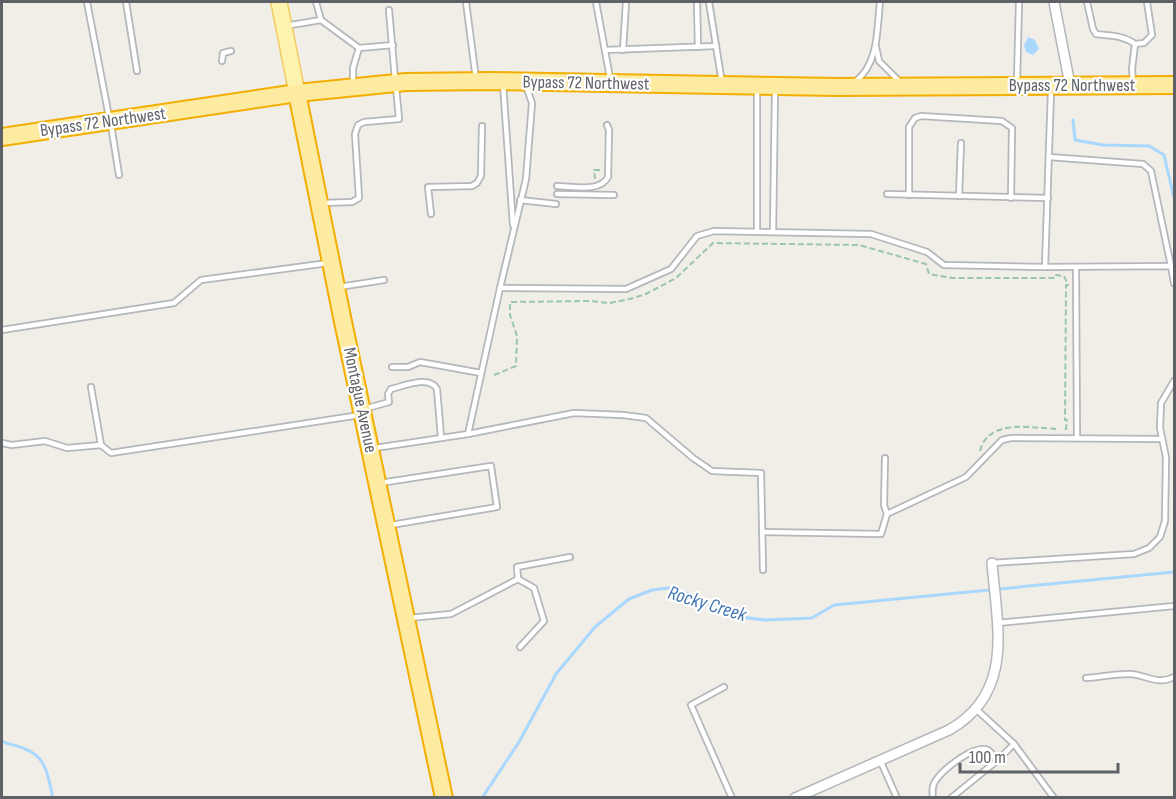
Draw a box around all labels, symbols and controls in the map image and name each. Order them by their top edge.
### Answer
street label: Bypass 72 Northwest [522,71,650,95]
street label: Bypass 72 Northwest [1009,75,1136,96]
street label: Bypass 72 Northwest [39,103,168,141]
street label: Montague Avenue [339,345,381,455]
water label: Rocky Creek [665,581,750,627]
scale bar [960,736,1118,774]
text: 100 m [969,747,1006,768]

